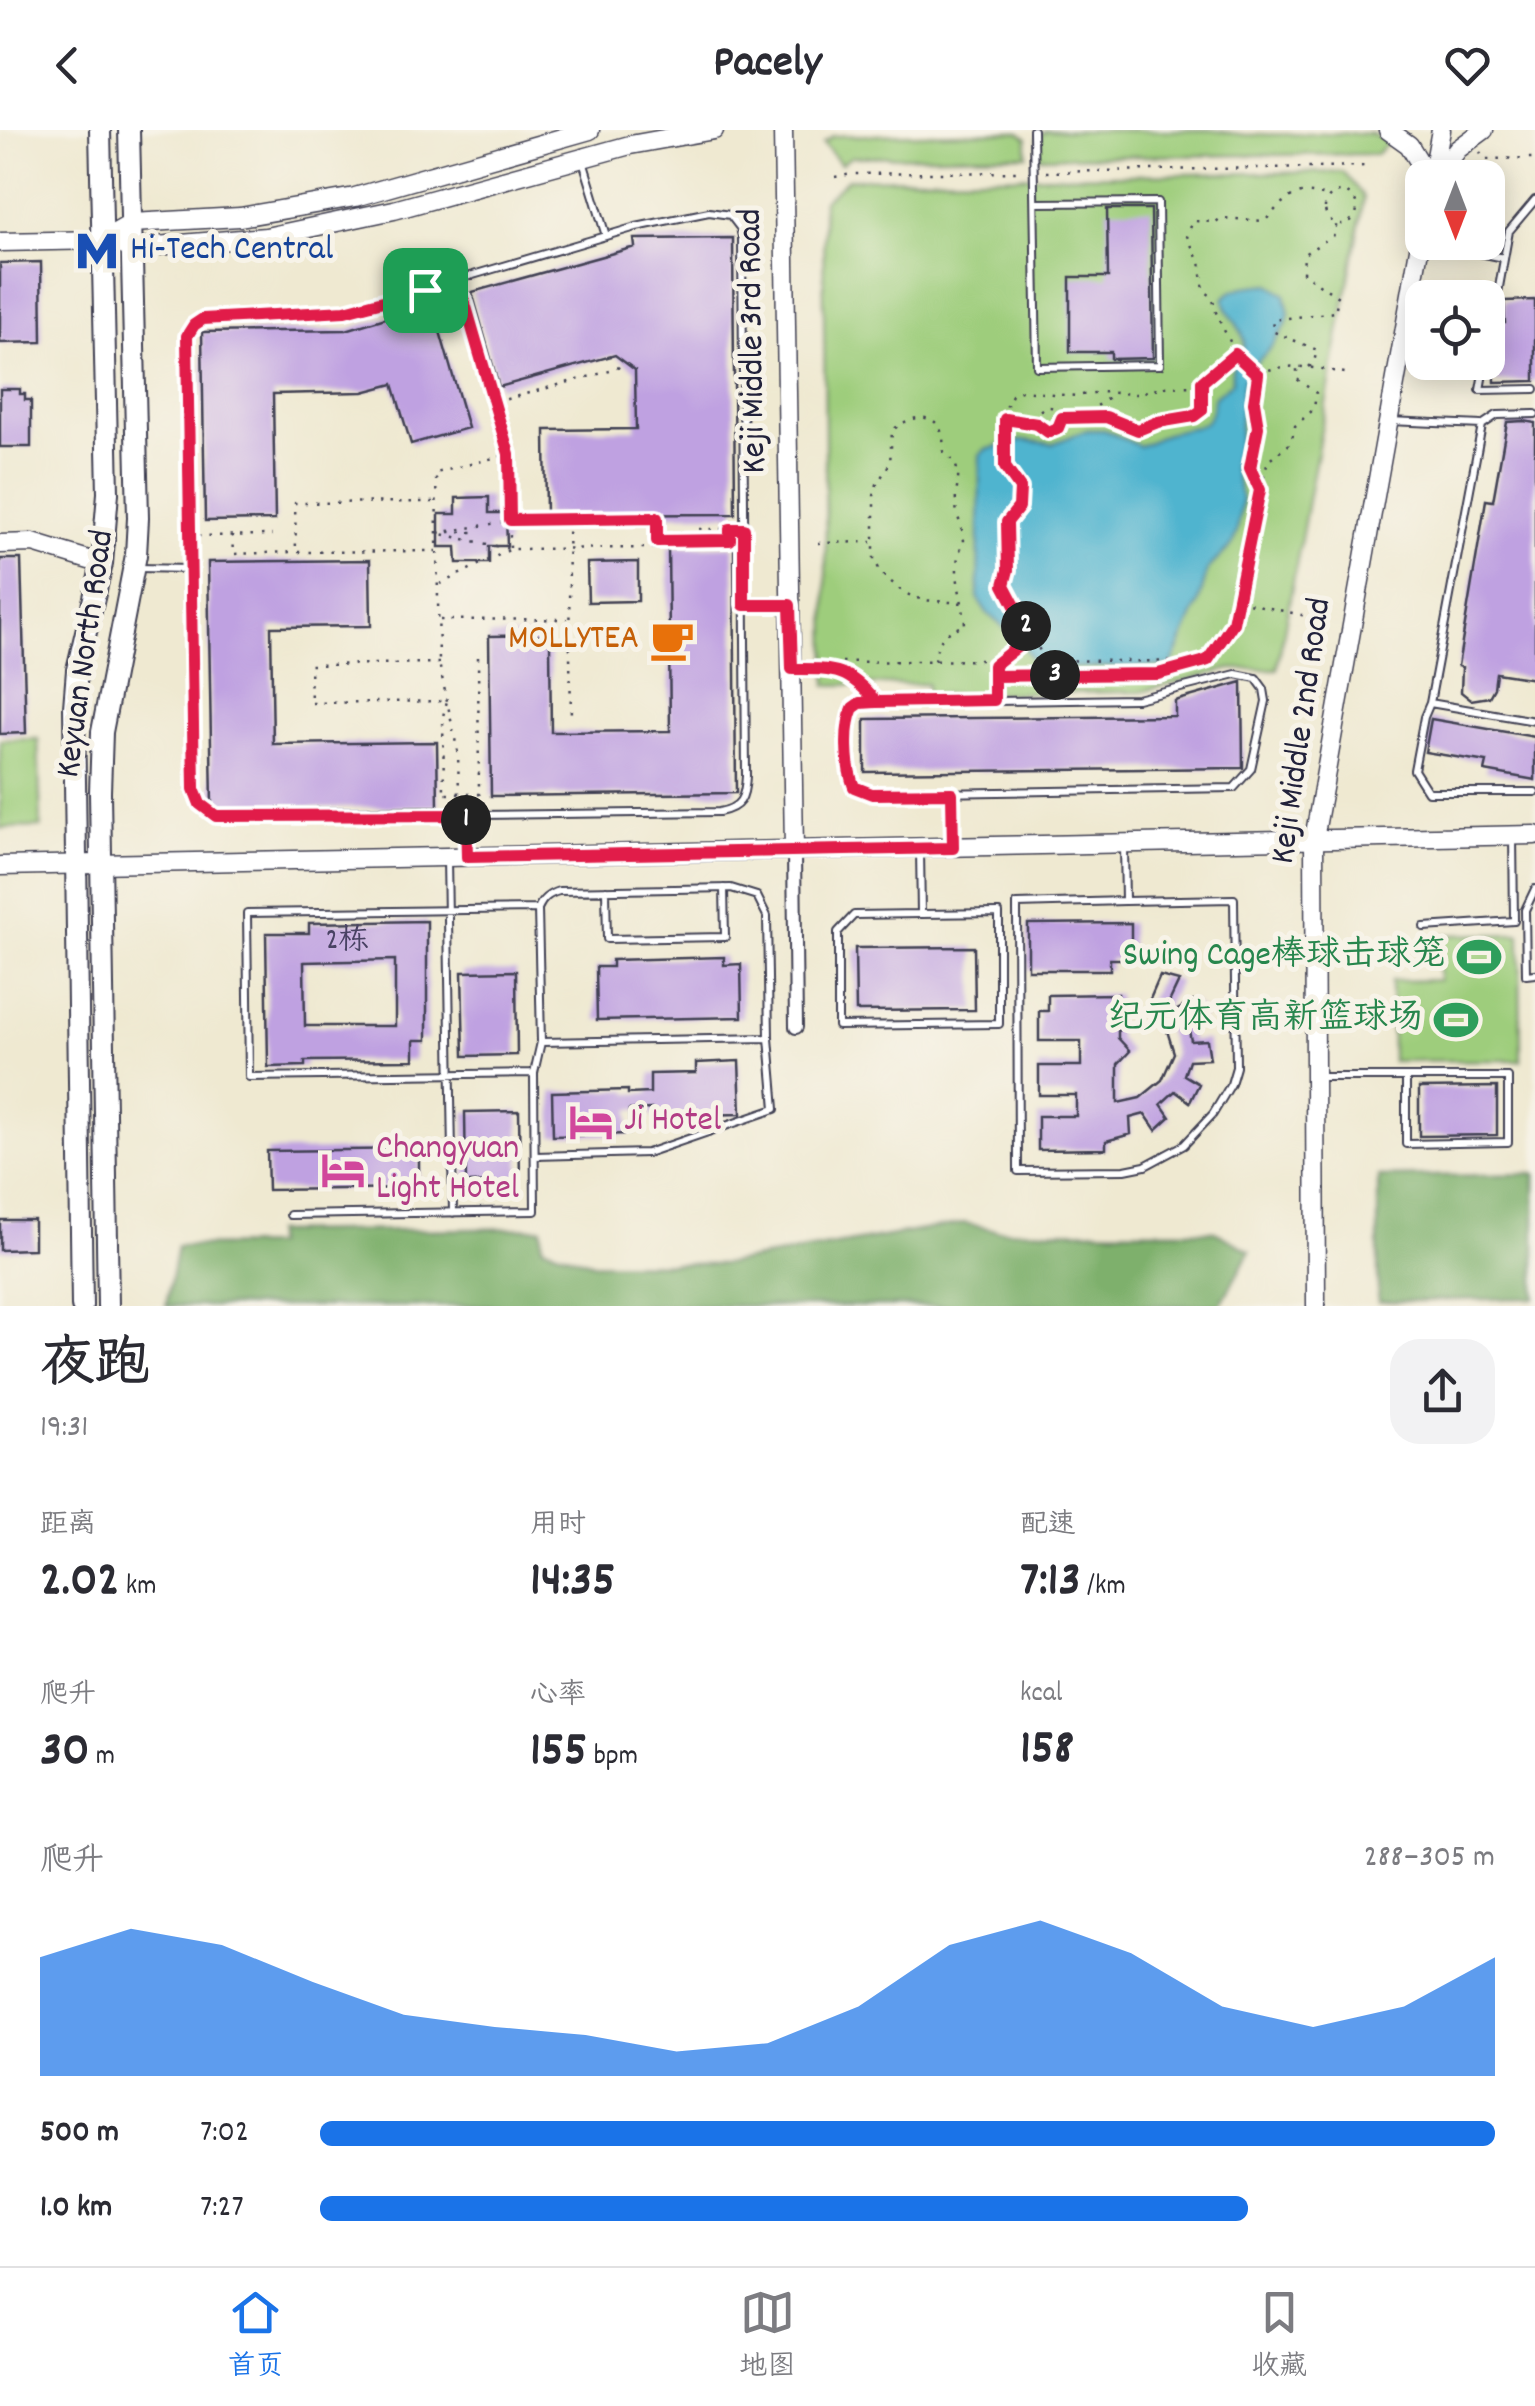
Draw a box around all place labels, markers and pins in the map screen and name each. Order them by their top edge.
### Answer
place label: Hi-Tech Central [130,226,333,276]
metro station icon: Hi-Tech Central [73,227,121,275]
pin [383,248,468,333]
pin: 2 [1001,601,1051,651]
place label: MOLLYTEA [508,615,639,665]
cafe icon: MOLLYTEA [648,616,696,664]
pin: 3 [1030,650,1080,700]
pin: 1 [441,795,491,845]
place label: Swing Cage棒球击球笼 [1123,932,1446,982]
sports icon: Swing Cage棒球击球笼 [1455,933,1503,981]
place label: 纪元体育高新篮球场 [1108,995,1423,1045]
sports icon: 纪元体育高新篮球场 [1432,996,1480,1044]
place label: Ji Hotel [624,1097,721,1147]
hotel icon: Ji Hotel [567,1098,615,1146]
place label: Changyuan Light Hotel [376,1125,519,1215]
hotel icon: Changyuan Light Hotel [319,1146,367,1194]

